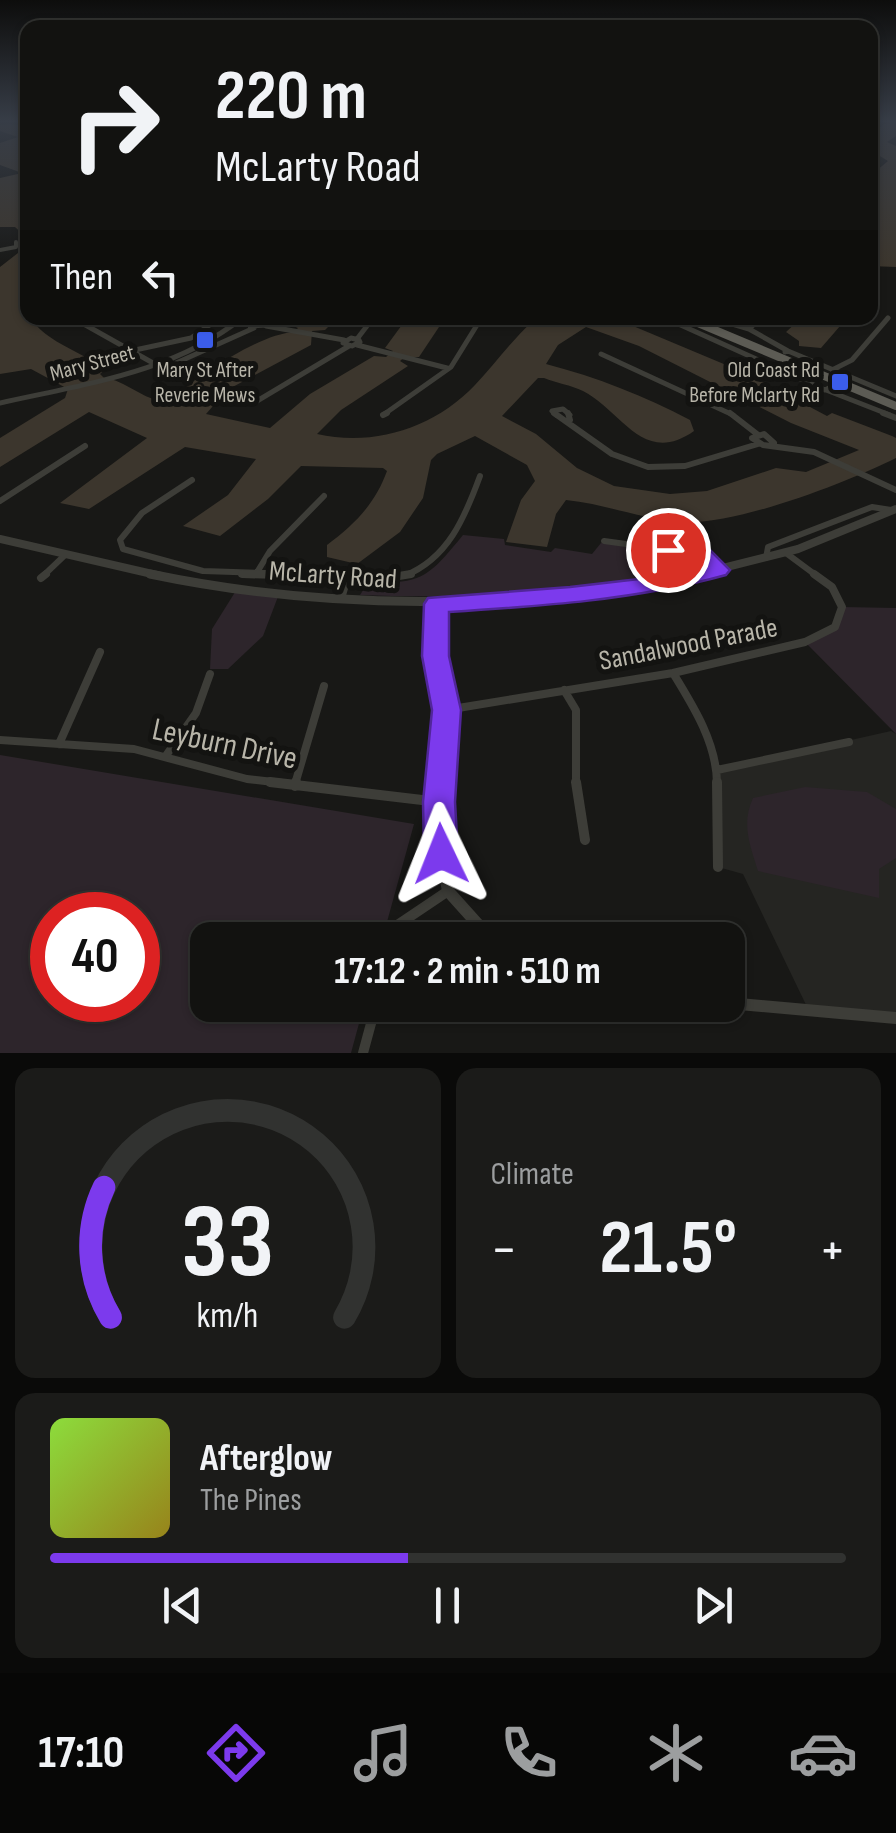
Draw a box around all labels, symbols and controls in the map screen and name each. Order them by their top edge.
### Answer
text: 220 m [215,55,367,139]
icon: right [50,60,180,190]
text: McLarty Road [215,140,420,195]
icon: left [133,250,188,305]
text: Then [50,255,113,300]
marker: Mary St After Reverie Mews [194,329,216,351]
street label: Mary Street [47,339,138,388]
place label: Mary St After Reverie Mews [155,357,255,409]
place label: Old Coast Rd Before Mclarty Rd [689,357,820,409]
marker: Old Coast Rd Before Mclarty Rd [829,371,851,393]
pin [626,508,711,593]
icon: arrive [641,523,696,578]
street label: McLarty Road [268,555,398,596]
street label: Sandalwood Parade [596,611,780,678]
street label: Leyburn Drive [149,710,301,779]
position arrow [389,802,493,906]
speed limit sign: 40 [30,892,160,1022]
text: 17:12 · 2 min · 510 m [334,949,601,994]
text: Climate [491,1155,574,1194]
text: 33 [181,1181,274,1306]
text: 21.5° [599,1204,737,1295]
text: − [491,1217,517,1284]
text: + [819,1217,846,1284]
text: km/h [197,1295,259,1338]
text: Afterglow [200,1436,333,1481]
text: The Pines [200,1481,302,1520]
icon: previous [155,1578,210,1633]
icon: pause [420,1578,475,1633]
icon: next [686,1578,741,1633]
icon: directions [201,1718,271,1788]
icon: music [348,1718,418,1788]
icon: phone [494,1718,564,1788]
icon: climate [641,1718,711,1788]
icon: car [788,1718,858,1788]
text: 17:10 [38,1726,124,1781]

